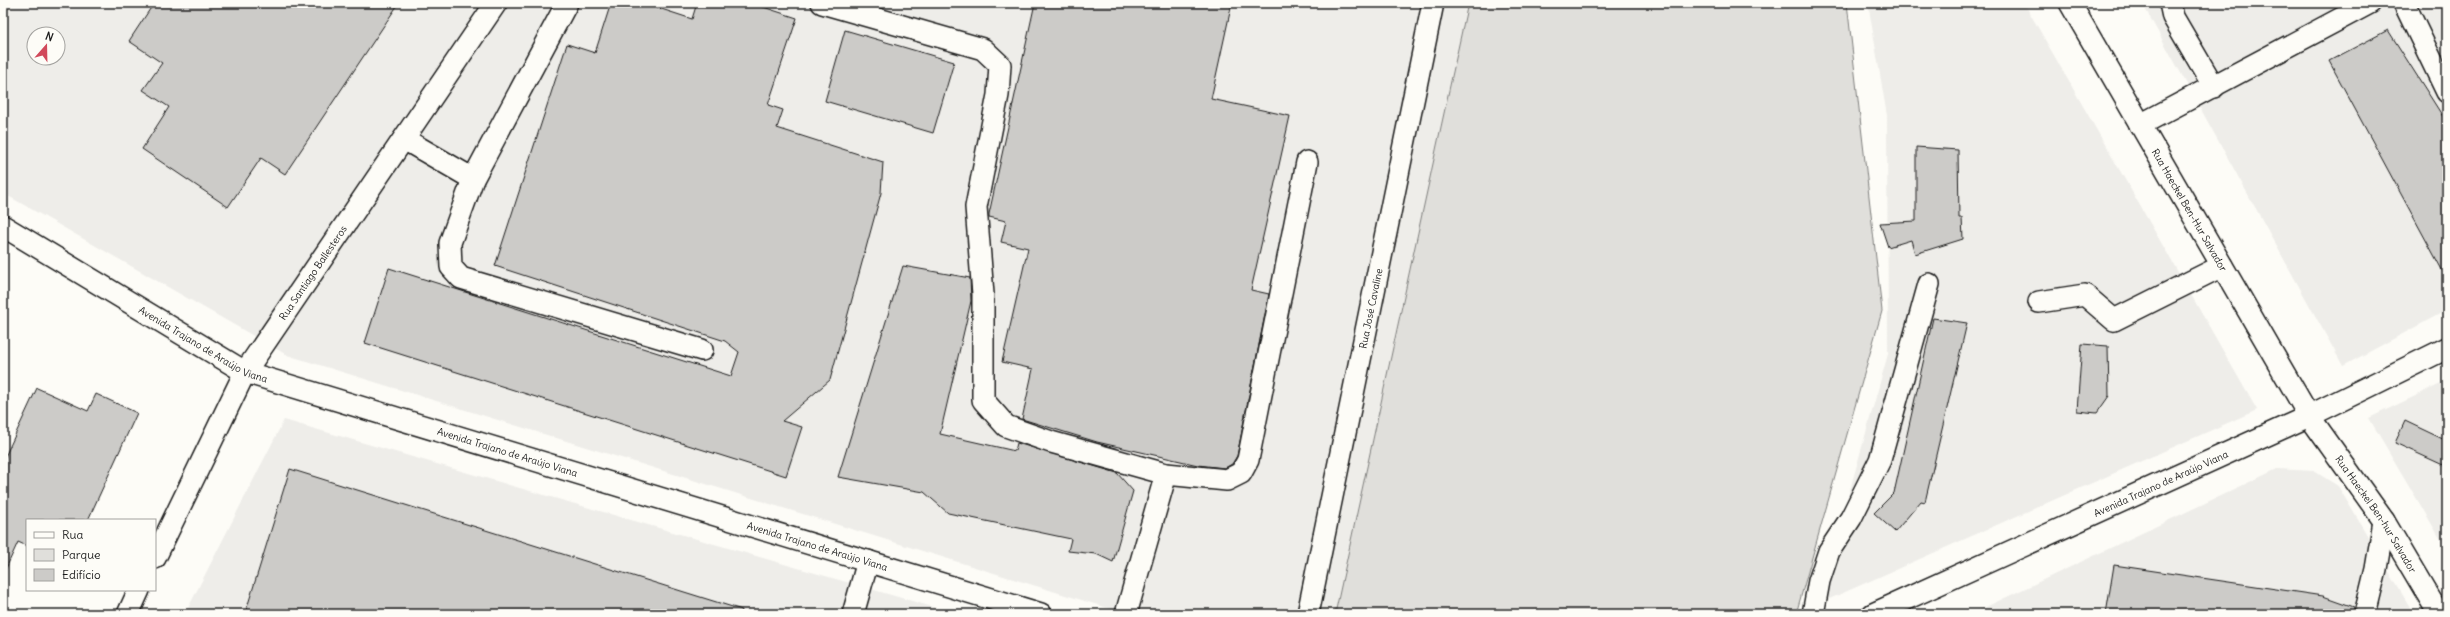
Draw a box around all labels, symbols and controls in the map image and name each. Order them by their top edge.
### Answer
north arrow [26,26,66,66]
text: N [43,29,55,44]
street label: Rua Haeckel Ben-Hur Salvador [2149,146,2230,274]
street label: Rua Santiago Ballesteros [276,222,350,322]
street label: Rua José Cavaline [1356,267,1385,350]
street label: Avenida Trajano de Araújo Viana [137,303,270,385]
street label: Avenida Trajano de Araújo Viana [436,424,580,479]
street label: Avenida Trajano de Araújo Viana [2091,447,2230,519]
street label: Rua Haeckel Ben-hur Salvador [2333,453,2420,575]
legend [26,519,156,591]
street label: Avenida Trajano de Araújo Viana [746,519,890,574]
text: Rua [62,527,84,542]
text: Parque [62,547,101,562]
text: Edifício [62,567,101,582]

